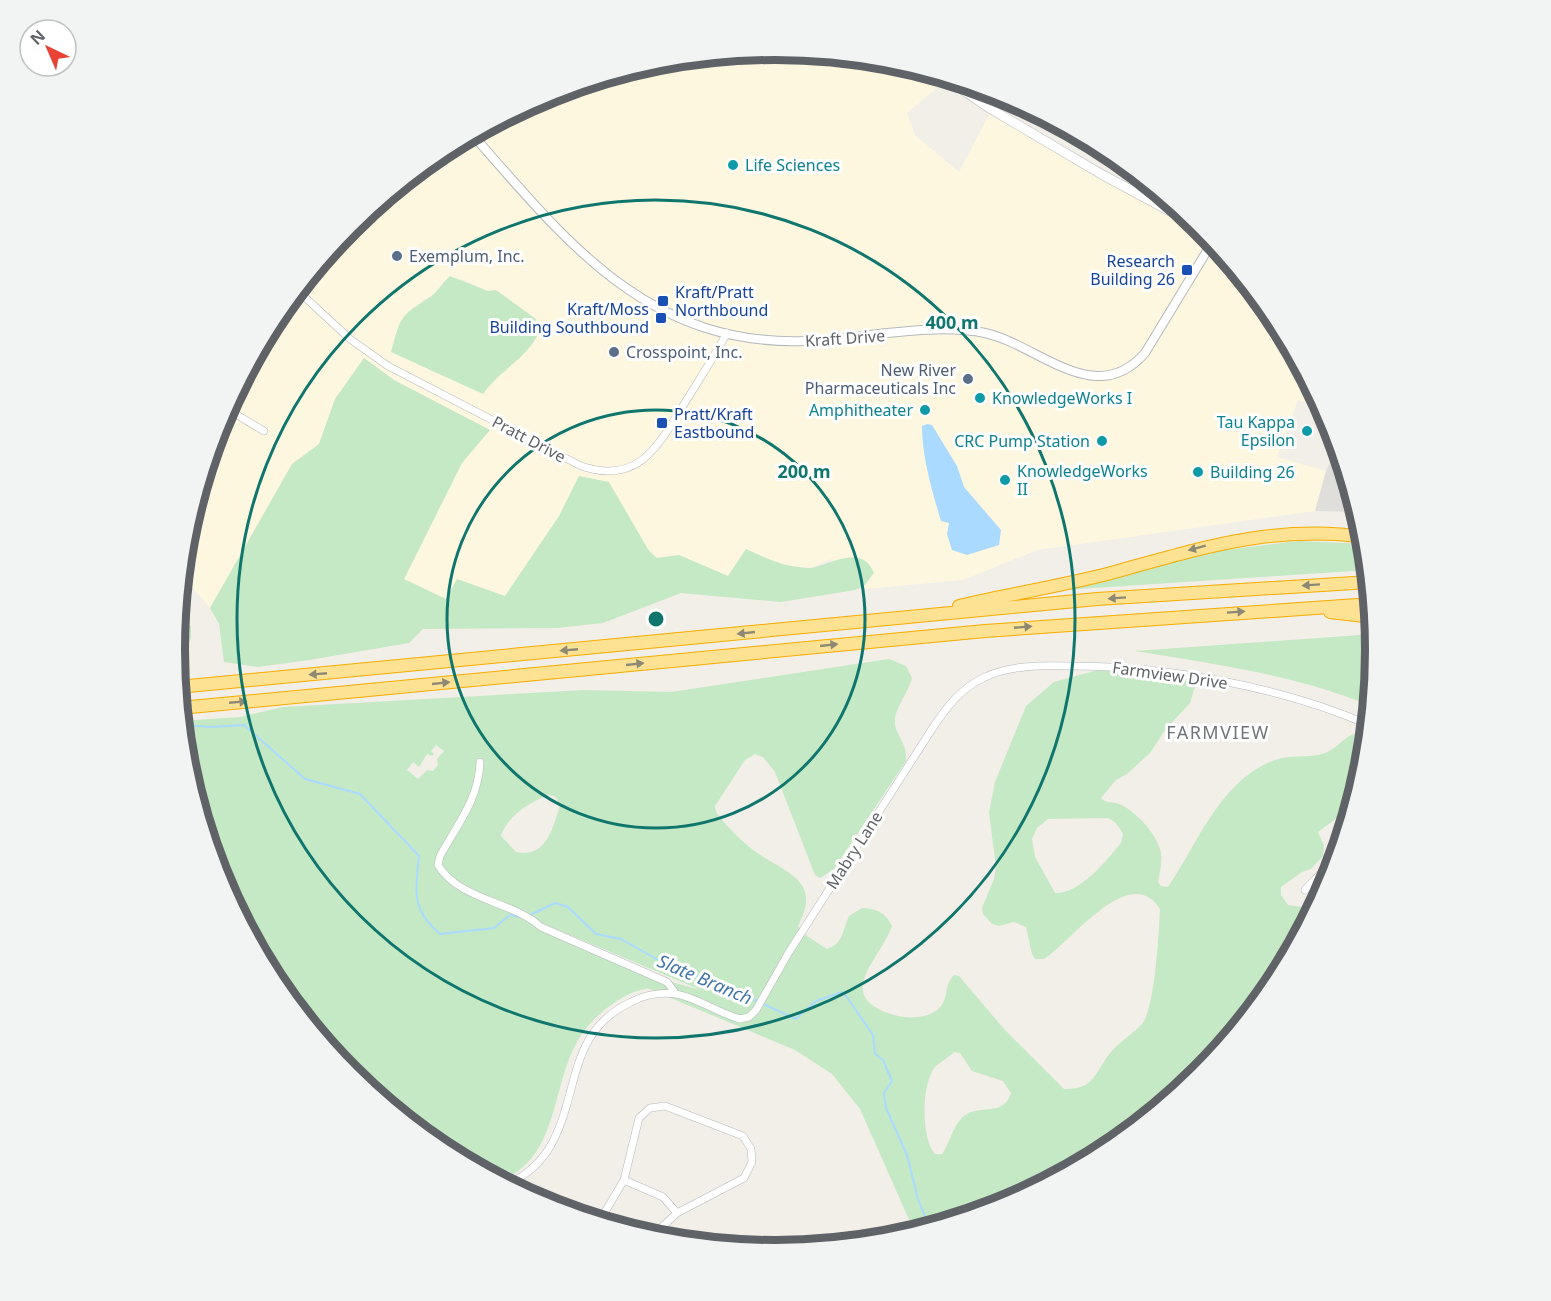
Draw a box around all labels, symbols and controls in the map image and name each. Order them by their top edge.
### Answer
north arrow [18,18,78,78]
text: N [25,25,50,50]
place label: Life Sciences [745,154,840,176]
marker: Life Sciences [726,158,740,172]
place label: Exemplum, Inc. [409,245,525,267]
marker: Exemplum, Inc. [390,249,404,263]
place label: Research Building 26 [1090,250,1175,290]
marker: Research Building 26 [1180,263,1194,277]
place label: Kraft/Pratt Northbound [675,281,768,321]
marker: Kraft/Pratt Northbound [656,294,670,308]
place label: Kraft/Moss Building Southbound [489,298,649,338]
text: 400 m [925,310,979,334]
marker: Kraft/Moss Building Southbound [654,311,668,325]
street label: Kraft Drive [804,324,886,352]
place label: Crosspoint, Inc. [626,341,742,363]
marker: Crosspoint, Inc. [607,345,621,359]
place label: New River Pharmaceuticals Inc [805,359,956,399]
marker: New River Pharmaceuticals Inc [961,372,975,386]
place label: KnowledgeWorks I [992,387,1132,409]
marker: KnowledgeWorks I [973,391,987,405]
place label: Amphitheater [809,399,913,421]
place label: Pratt/Kraft Eastbound [674,403,754,443]
marker: Amphitheater [918,403,932,417]
street label: Pratt Drive [488,410,570,468]
place label: Tau Kappa Epsilon [1217,411,1295,451]
marker: Pratt/Kraft Eastbound [655,416,669,430]
marker: Tau Kappa Epsilon [1300,424,1314,438]
place label: CRC Pump Station [954,430,1090,452]
marker: CRC Pump Station [1095,434,1109,448]
text: 200 m [777,459,831,483]
place label: KnowledgeWorks II [1017,460,1148,500]
place label: Building 26 [1210,461,1295,483]
marker: Building 26 [1191,465,1205,479]
marker: KnowledgeWorks II [998,473,1012,487]
one-way arrow [1188,544,1206,554]
one-way arrow [1302,581,1321,590]
one-way arrow [1107,593,1126,603]
one-way arrow [1227,607,1246,617]
centre of rings [646,609,666,629]
one-way arrow [1014,622,1033,632]
one-way arrow [736,628,755,638]
one-way arrow [820,640,839,650]
one-way arrow [559,645,578,655]
street label: Farmview Drive [1111,656,1229,694]
one-way arrow [625,659,644,669]
one-way arrow [308,669,327,679]
one-way arrow [431,678,450,688]
one-way arrow [229,697,248,707]
district label: FARMVIEW [1166,720,1270,744]
street label: Mabry Lane [821,807,887,893]
water label: Slate Branch [654,948,756,1010]

